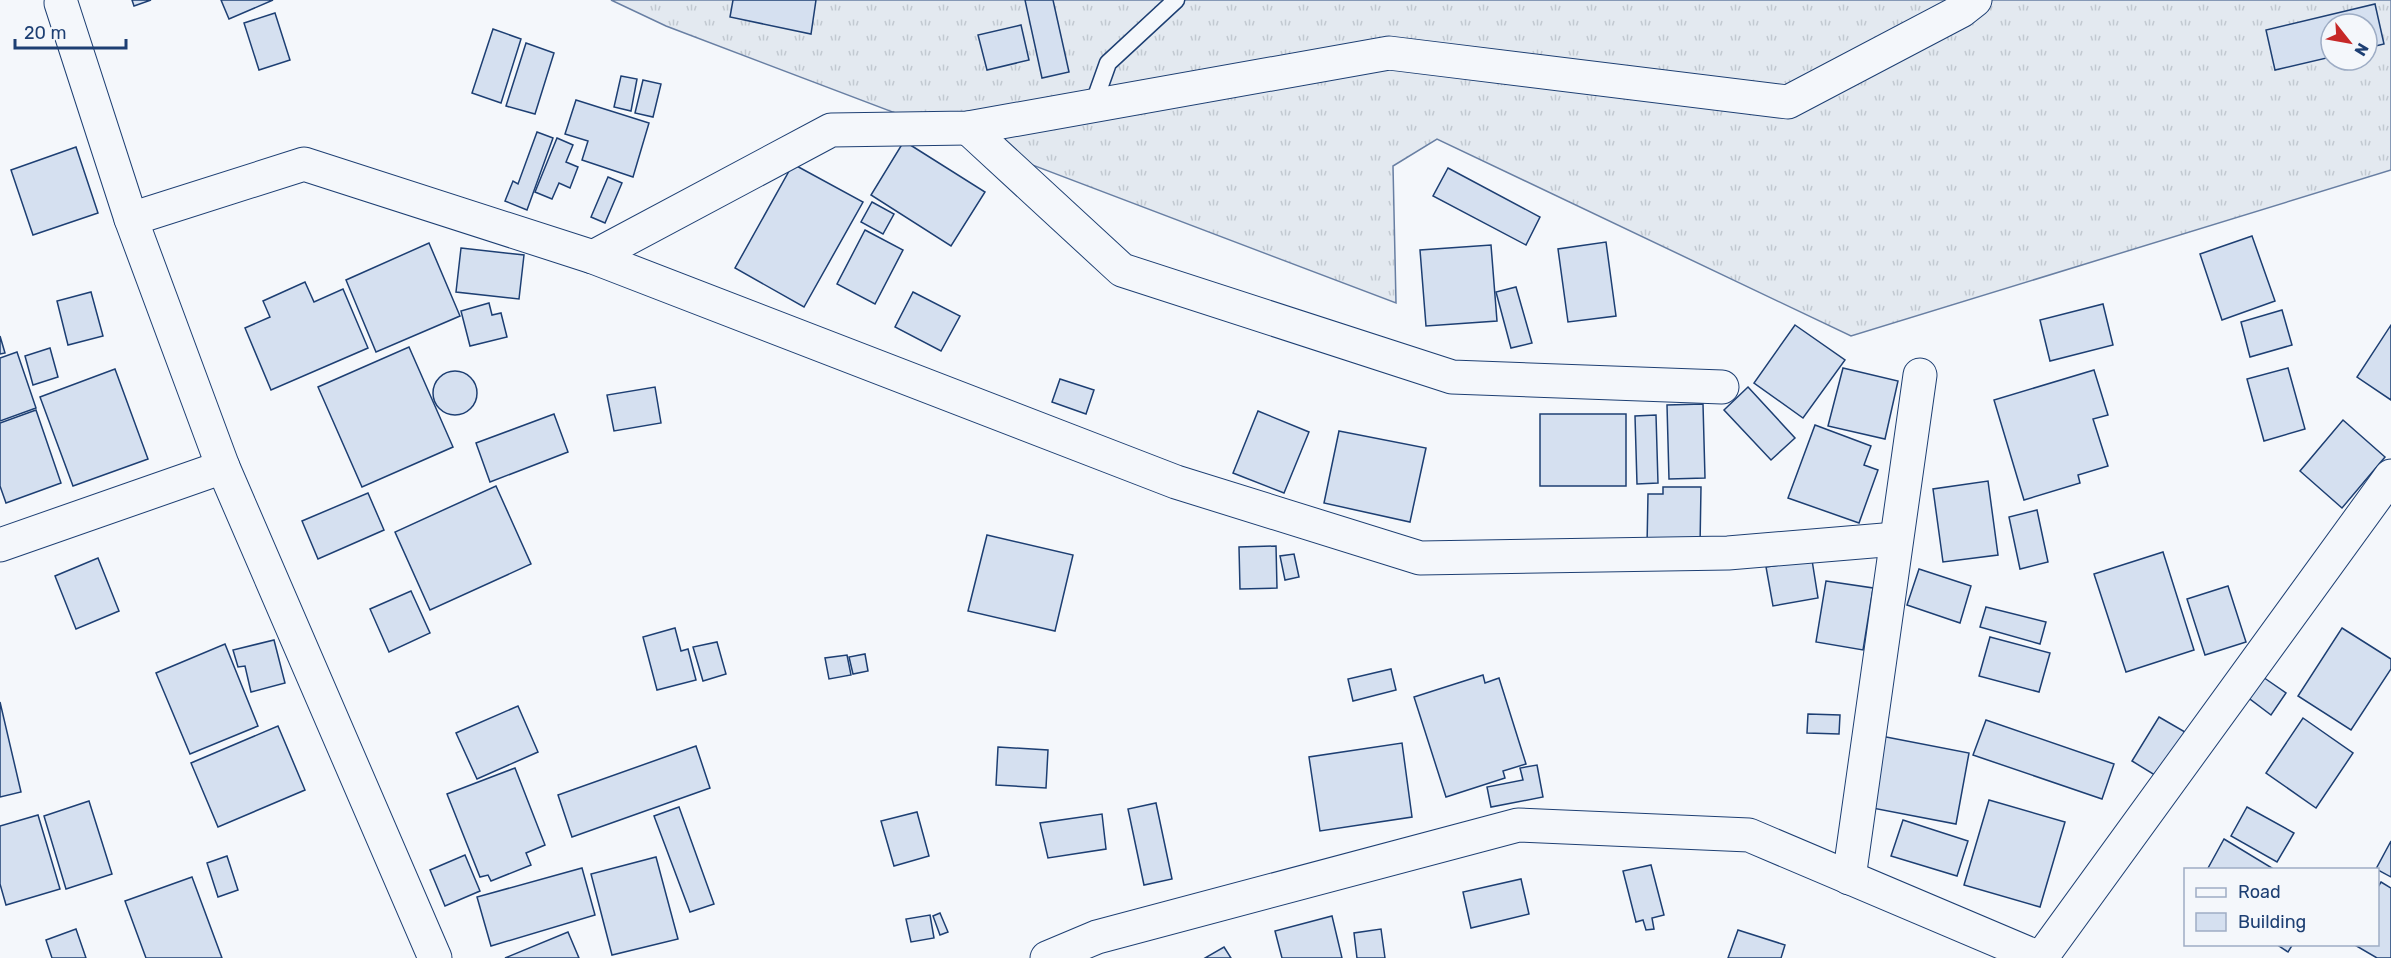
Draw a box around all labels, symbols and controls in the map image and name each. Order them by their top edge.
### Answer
scale bar [15,12,126,50]
north arrow [2319,12,2379,72]
text: 20 m [24,22,66,44]
text: N [2350,40,2373,59]
legend [2184,868,2379,946]
text: Road [2238,881,2281,903]
text: Building [2238,911,2306,933]

